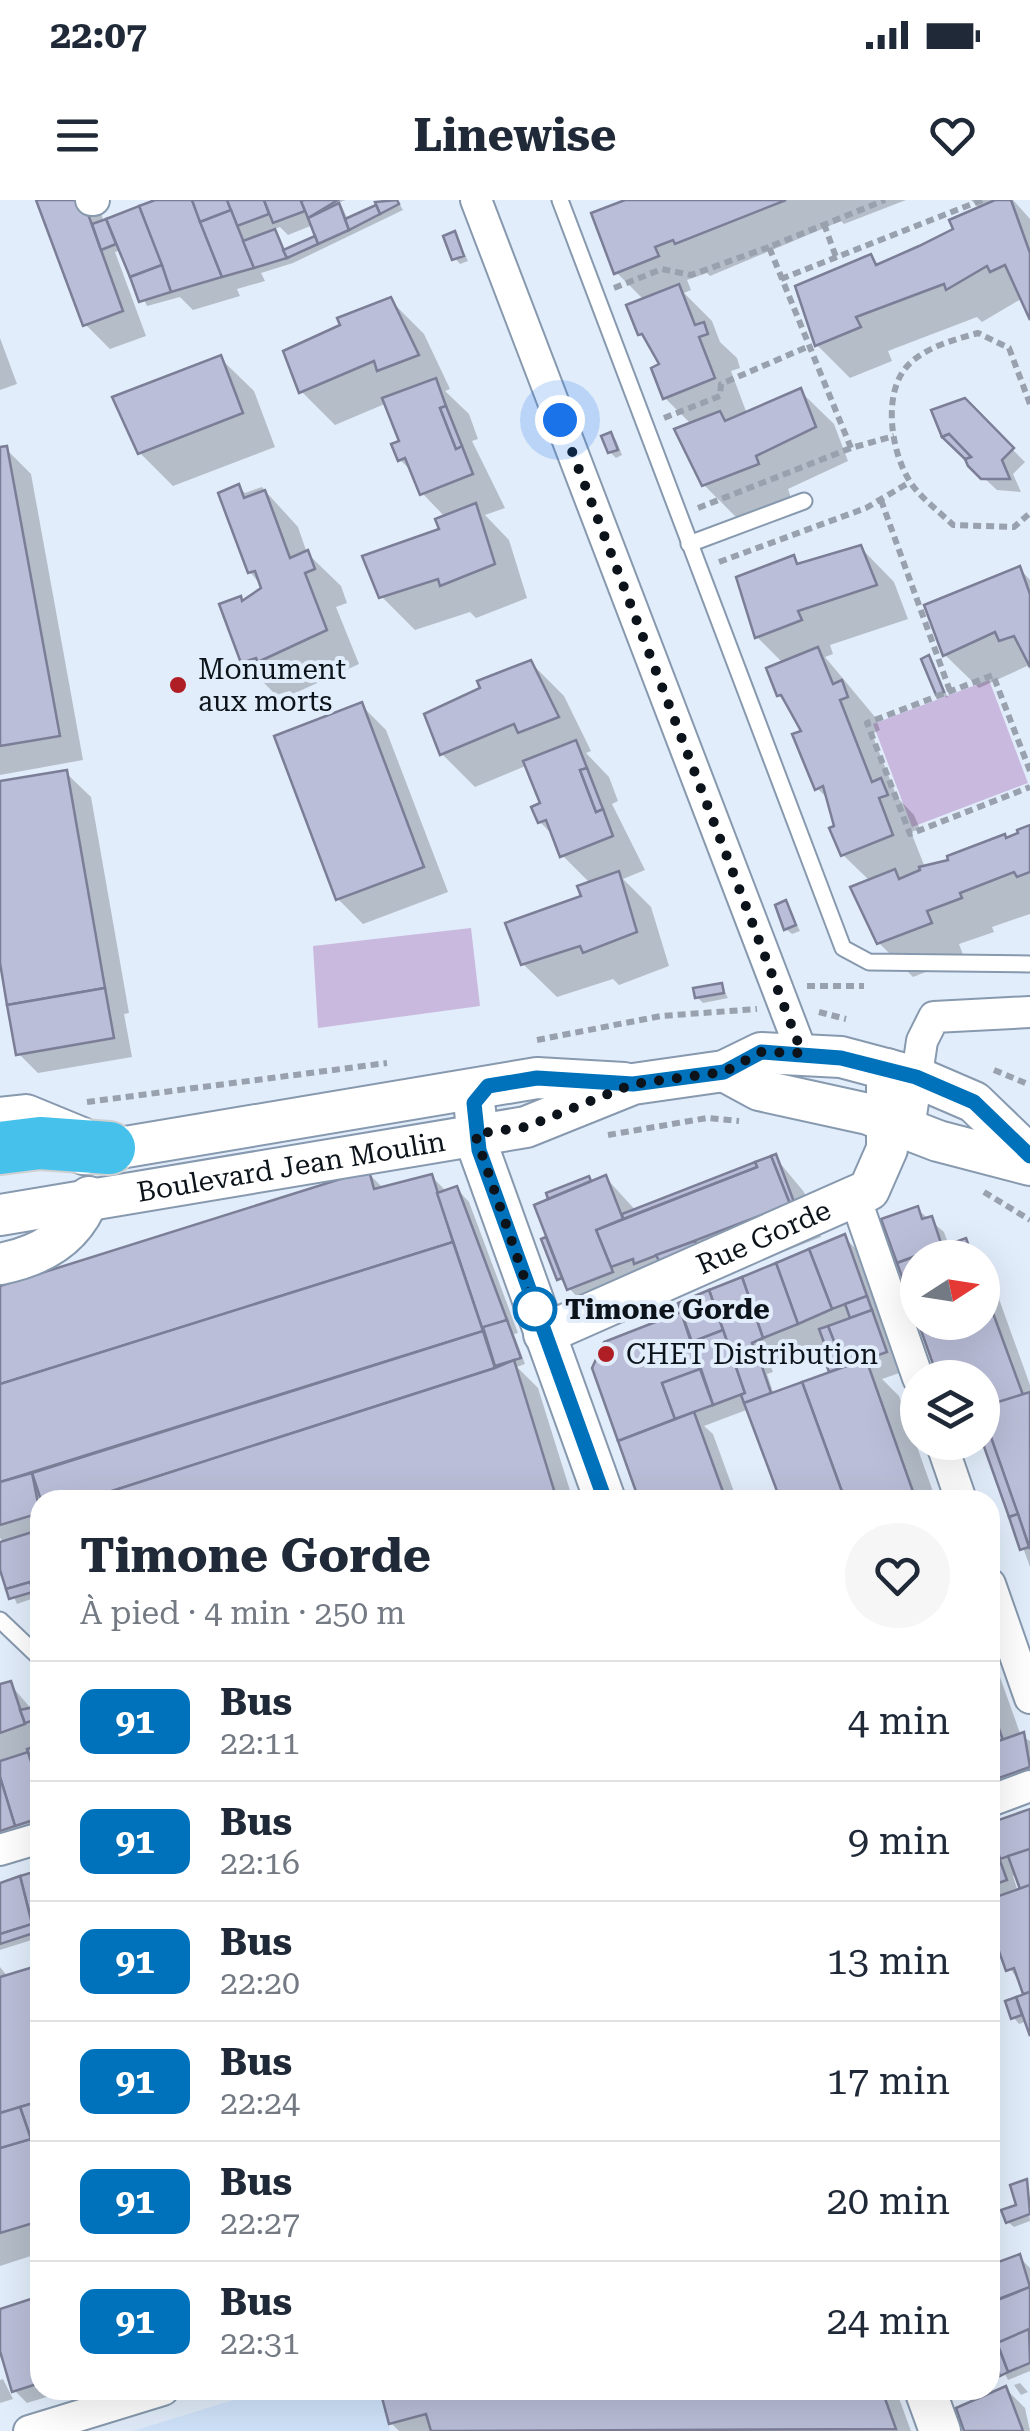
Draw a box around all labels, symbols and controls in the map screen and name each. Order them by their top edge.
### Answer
text: 22:07 [50,13,147,57]
icon: menu [50,108,105,163]
icon: heart [925,108,980,163]
text: Linewise [414,109,616,162]
your location [535,395,585,445]
place label: Monument aux morts [198,653,346,718]
marker: Monument aux morts [167,674,189,696]
street label: Boulevard Jean Moulin [134,1125,448,1209]
street label: Rue Gorde [692,1193,836,1281]
north arrow [900,1240,1000,1340]
map controls [900,1240,1000,1460]
marker: Timone Gorde [514,1288,556,1330]
place label: Timone Gorde [565,1293,770,1326]
place label: CHET Distribution [626,1338,878,1371]
marker: CHET Distribution [595,1343,617,1365]
button: layers [900,1360,1000,1460]
button: heart [845,1523,950,1628]
text: Timone Gorde [80,1528,431,1584]
text: À pied · 4 min · 250 m [80,1594,406,1632]
text: Bus [220,1680,292,1724]
text: 4 min [848,1699,950,1743]
text: 91 [115,1701,155,1742]
text: 22:11 [220,1724,300,1762]
text: Bus [220,1800,292,1844]
text: 9 min [848,1819,950,1863]
text: 91 [115,1821,155,1862]
text: 22:16 [220,1844,300,1882]
text: Bus [220,1920,292,1964]
text: 13 min [827,1939,950,1983]
text: 91 [115,1941,155,1982]
text: 22:20 [220,1964,300,2002]
text: Bus [220,2040,292,2084]
text: 17 min [827,2059,950,2103]
text: 91 [115,2061,155,2102]
text: 22:24 [220,2084,300,2122]
text: Bus [220,2160,292,2204]
text: 20 min [827,2179,950,2223]
text: 91 [115,2181,155,2222]
text: 22:27 [220,2204,300,2242]
text: Bus [220,2280,292,2324]
text: 24 min [827,2299,950,2343]
text: 91 [115,2301,155,2342]
text: 22:31 [220,2324,300,2362]

